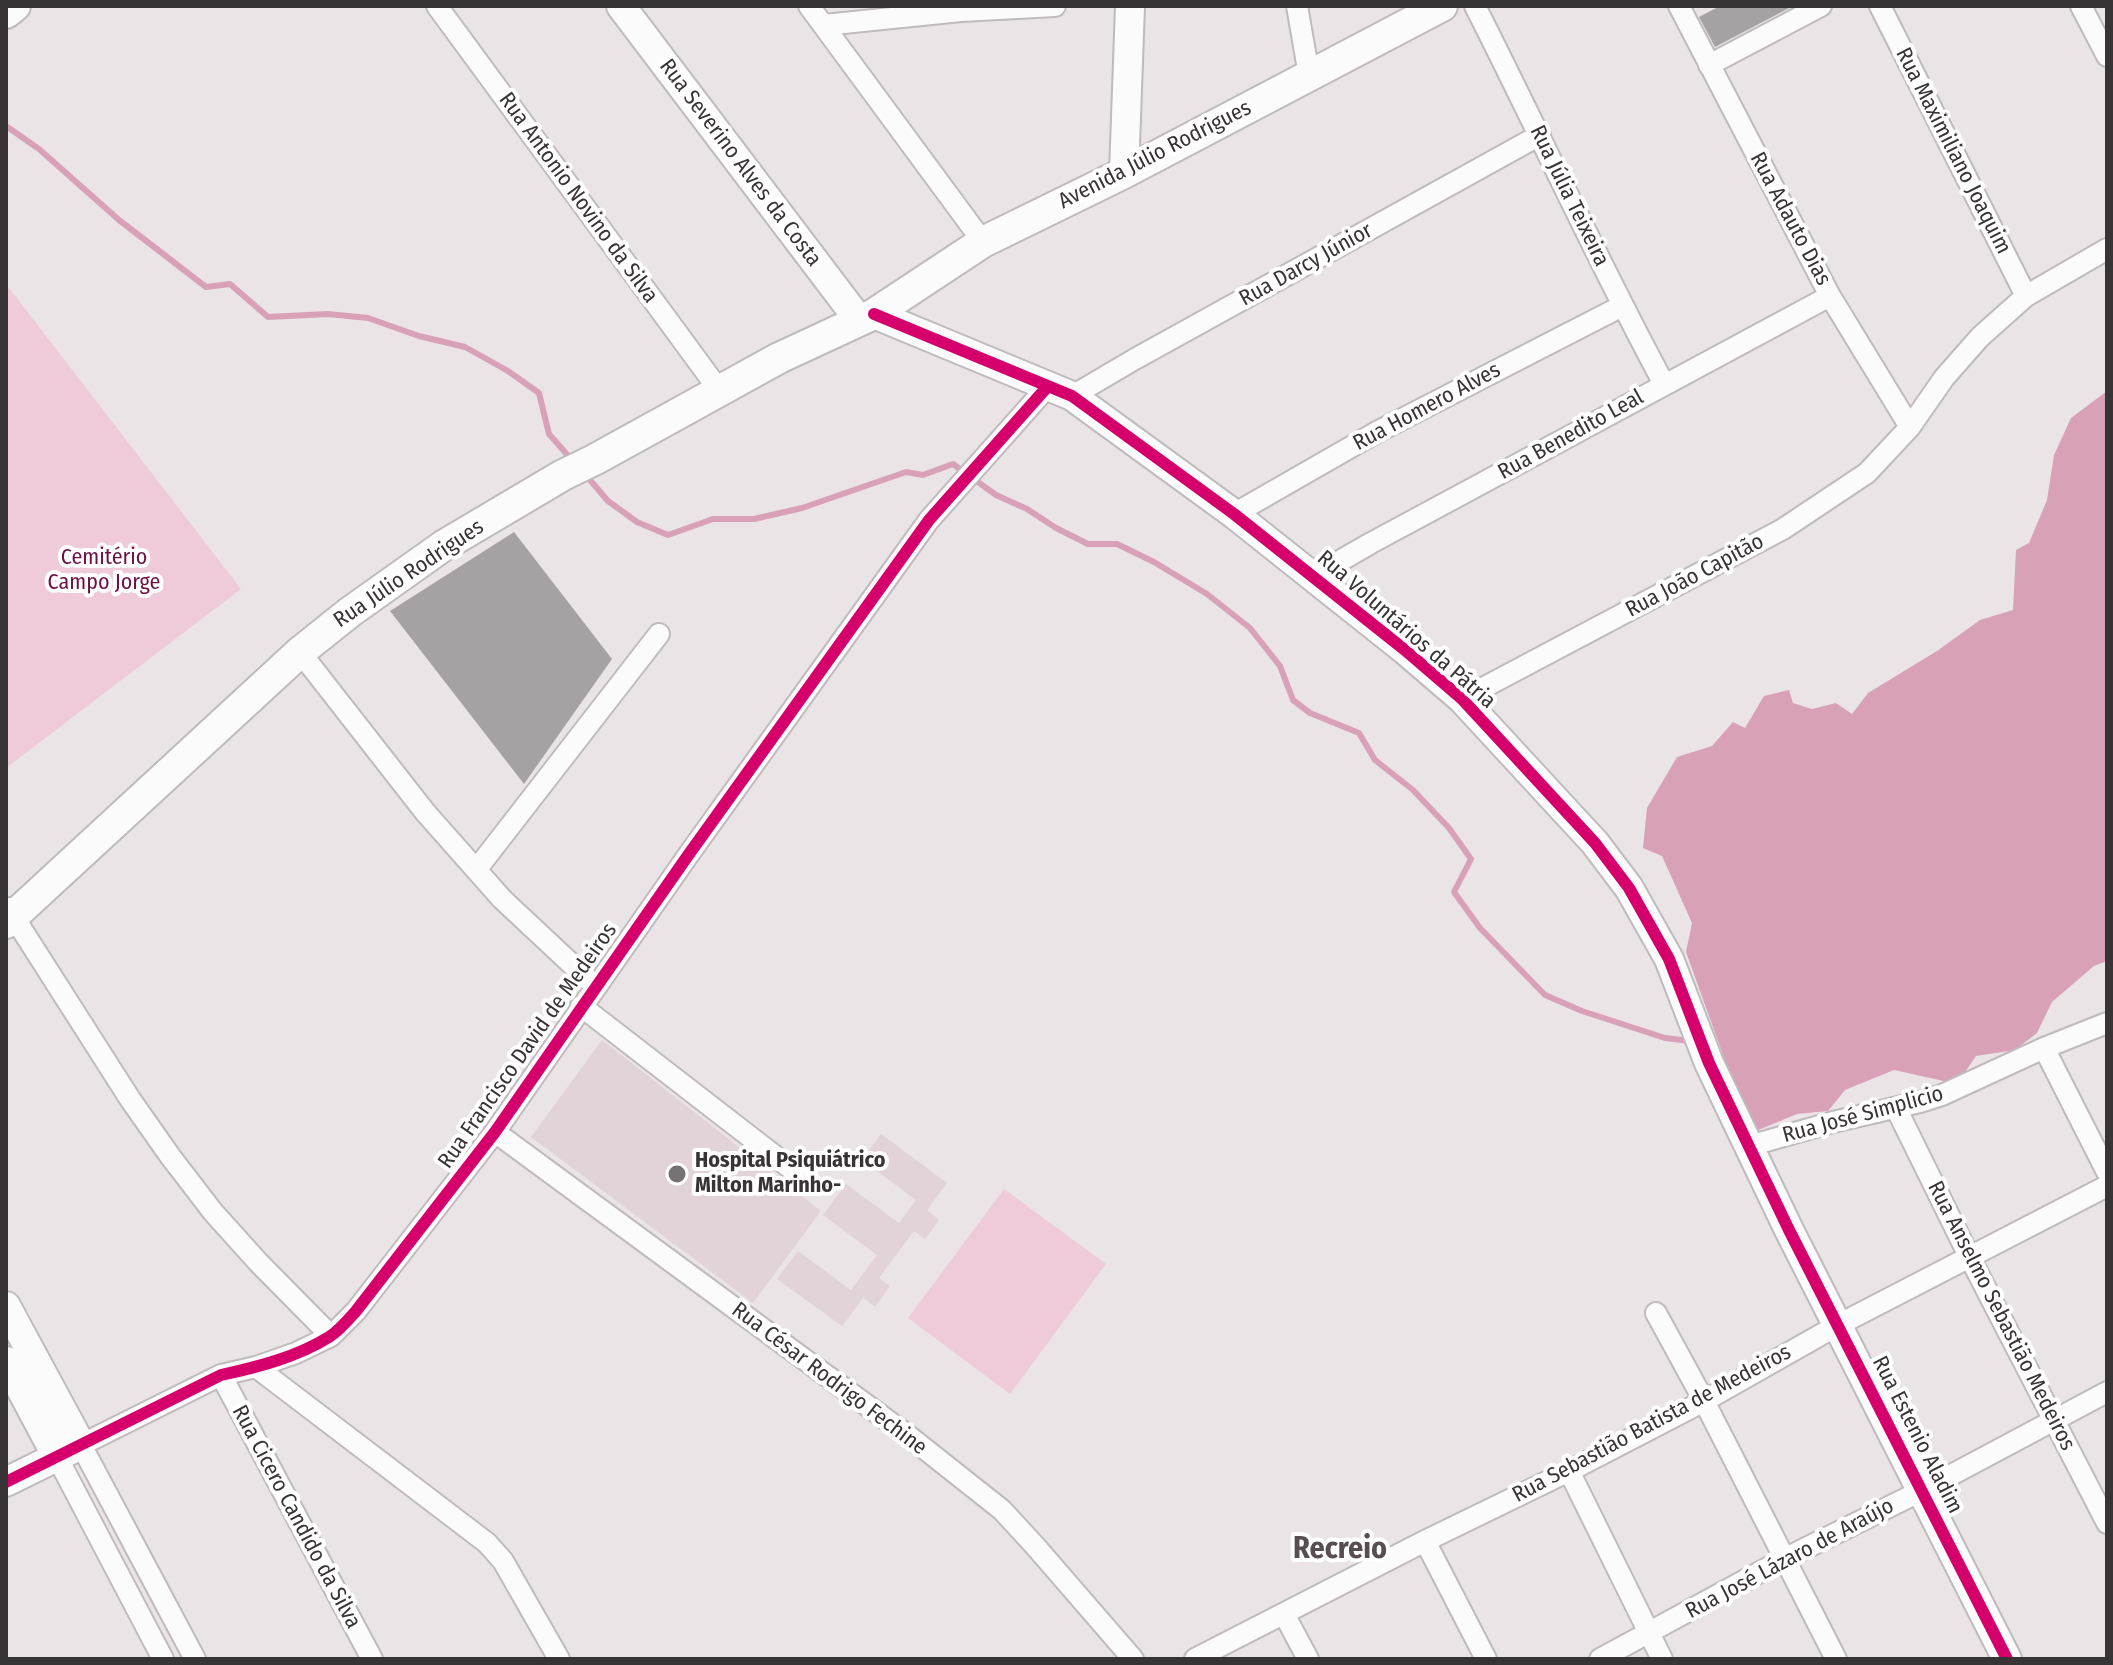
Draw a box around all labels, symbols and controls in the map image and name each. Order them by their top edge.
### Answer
street label: Rua Maximiliano Joaquim [1890,43,2016,259]
street label: Rua Severino Alves da Costa [653,54,827,272]
street label: Rua Antonio Novino da Silva [493,88,663,308]
street label: Avenida Júlio Rodrigues [1054,95,1256,215]
street label: Rua Júlia Teixeira [1524,121,1614,271]
street label: Rua Adauto Dias [1744,148,1836,290]
street label: Rua Darcy Júnior [1235,218,1377,312]
street label: Rua Homero Alves [1349,357,1505,457]
street label: Rua Benedito Leal [1494,384,1648,486]
street label: Rua Júlio Rodrigues [329,514,489,634]
street label: Rua João Capitão [1621,528,1769,624]
park label: Cemitério Campo Jorge [48,545,160,596]
street label: Rua Voluntários da Pátria [1311,545,1501,715]
street label: Rua Francisco David de Medeiros [433,918,623,1174]
street label: Rua José Simplicio [1780,1081,1946,1149]
place label: Hospital Psiquiátrico Milton Marinho- [695,1148,885,1200]
marker: Hospital Psiquiátrico Milton Marinho- [666,1163,688,1185]
street label: Rua Anselmo Sebastião Medeiros [1921,1177,2081,1455]
street label: Rua César Rodrigo Fechine [726,1297,932,1461]
street label: Rua Sebastião Batista de Medeiros [1508,1339,1796,1509]
street label: Rua Estenio Aladim [1866,1352,1968,1518]
street label: Rua Cicero Candido da Silva [226,1401,366,1633]
street label: Rua José Lázaro de Araújo [1682,1493,1898,1625]
district label: Recreio [1293,1532,1387,1568]

